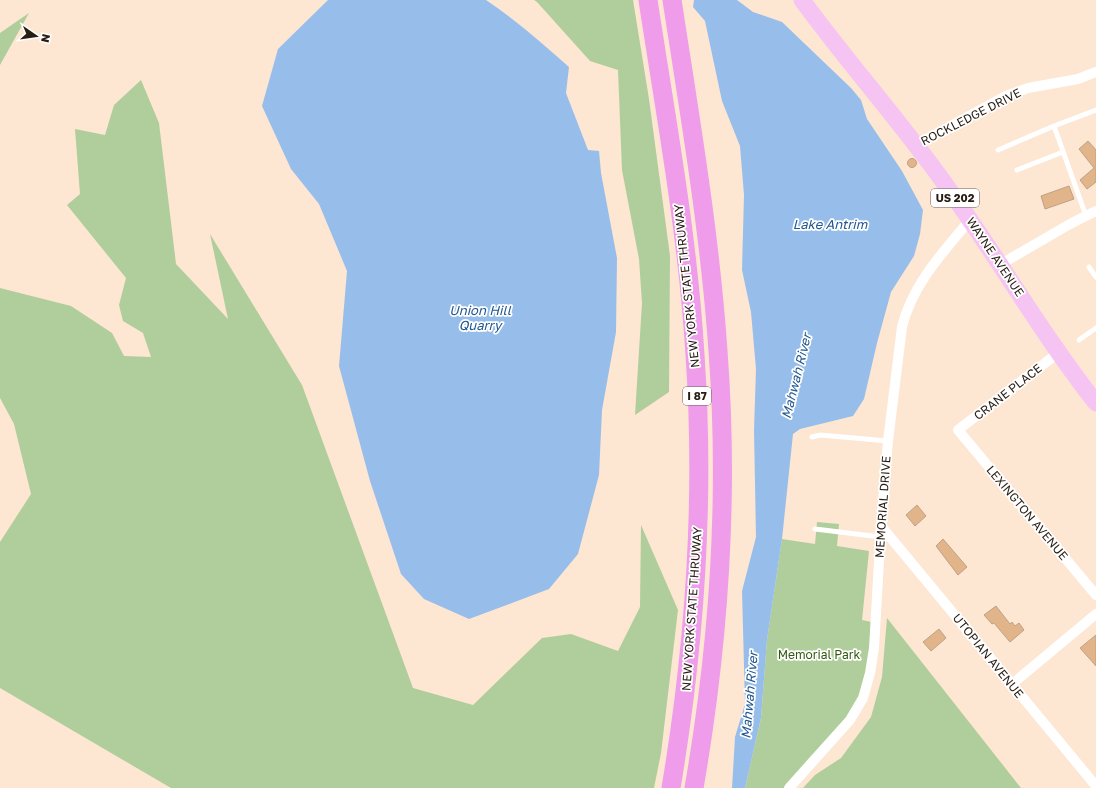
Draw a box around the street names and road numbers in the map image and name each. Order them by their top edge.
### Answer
street label: ROCKLEDGE DRIVE [918,85,1023,148]
road number: US 202 [931,189,979,207]
street label: NEW YORK STATE THRUWAY [670,203,703,368]
street label: WAYNE AVENUE [963,214,1027,299]
street label: CRANE PLACE [971,360,1045,423]
road number: I 87 [683,387,711,405]
street label: MEMORIAL DRIVE [871,455,894,559]
street label: LEXINGTON AVENUE [983,462,1071,563]
street label: NEW YORK STATE THRUWAY [678,526,705,691]
street label: UTOPIAN AVENUE [950,610,1027,701]

